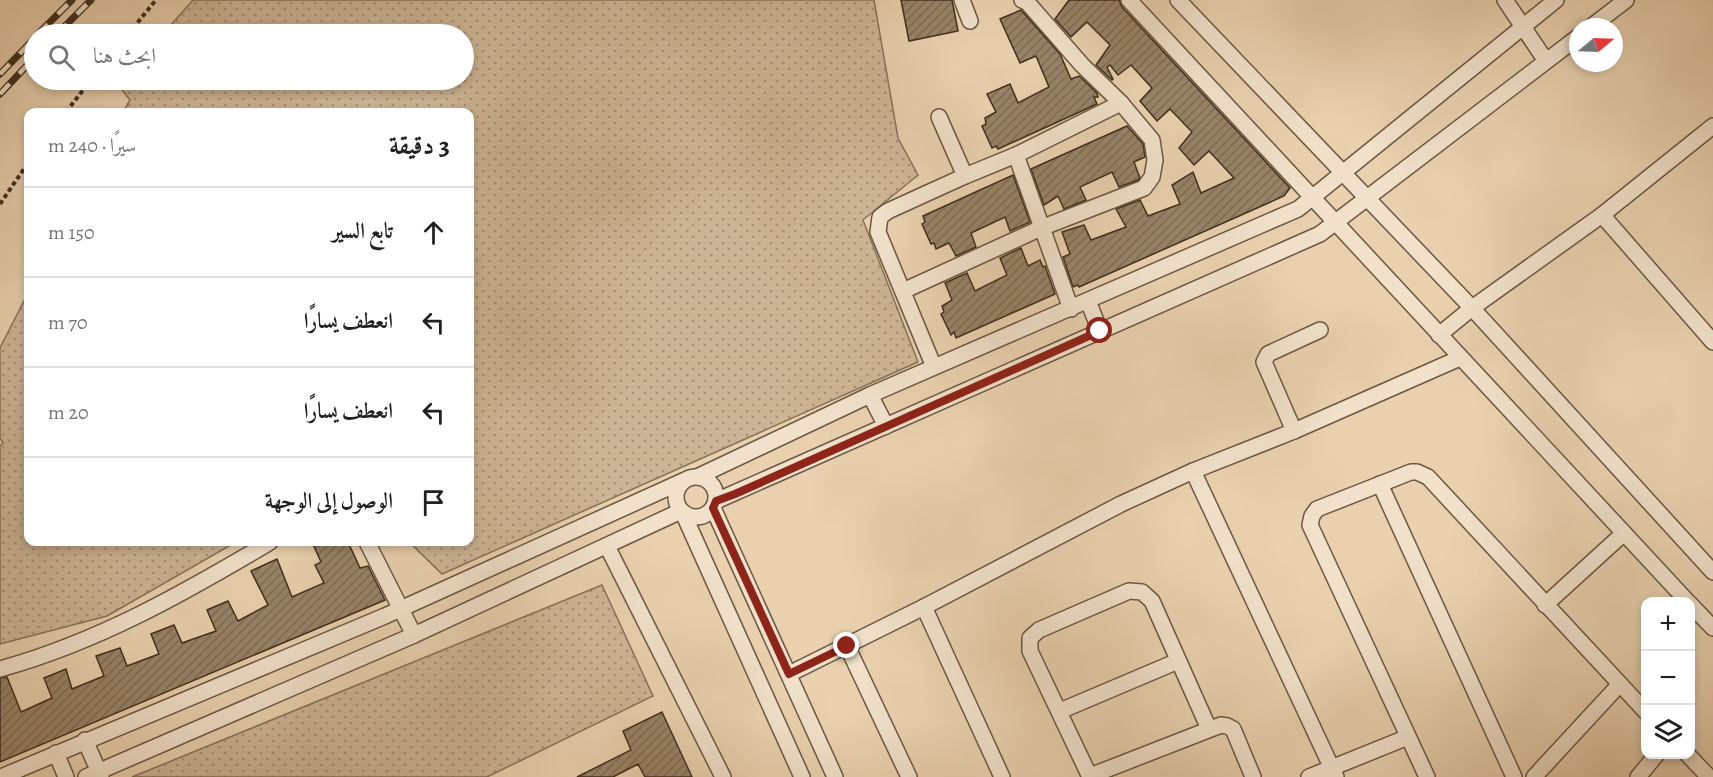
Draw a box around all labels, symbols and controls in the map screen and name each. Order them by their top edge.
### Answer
north arrow [1569,18,1623,72]
search box [24,24,474,90]
icon: search [45,41,78,74]
text: ابحث هنا [93,41,156,71]
text: 3 دقيقة [389,128,450,163]
text: سيرًا · 240 m [48,132,136,159]
text: تابع السير [332,216,393,246]
icon: ahead [417,216,450,249]
text: 150 m [48,219,95,246]
text: انعطف يسارًا [304,306,393,336]
icon: left [417,306,450,339]
text: 70 m [48,309,88,336]
route start [1086,317,1112,343]
text: انعطف يسارًا [304,396,393,426]
icon: left [417,396,450,429]
text: 20 m [48,399,89,426]
text: الوصول إلى الوجهة [265,486,393,516]
icon: arrive [417,486,450,519]
map controls [1641,597,1695,759]
button: + [1641,597,1695,651]
route end [833,632,859,658]
button: − [1641,651,1695,705]
button: layers [1641,705,1695,759]

